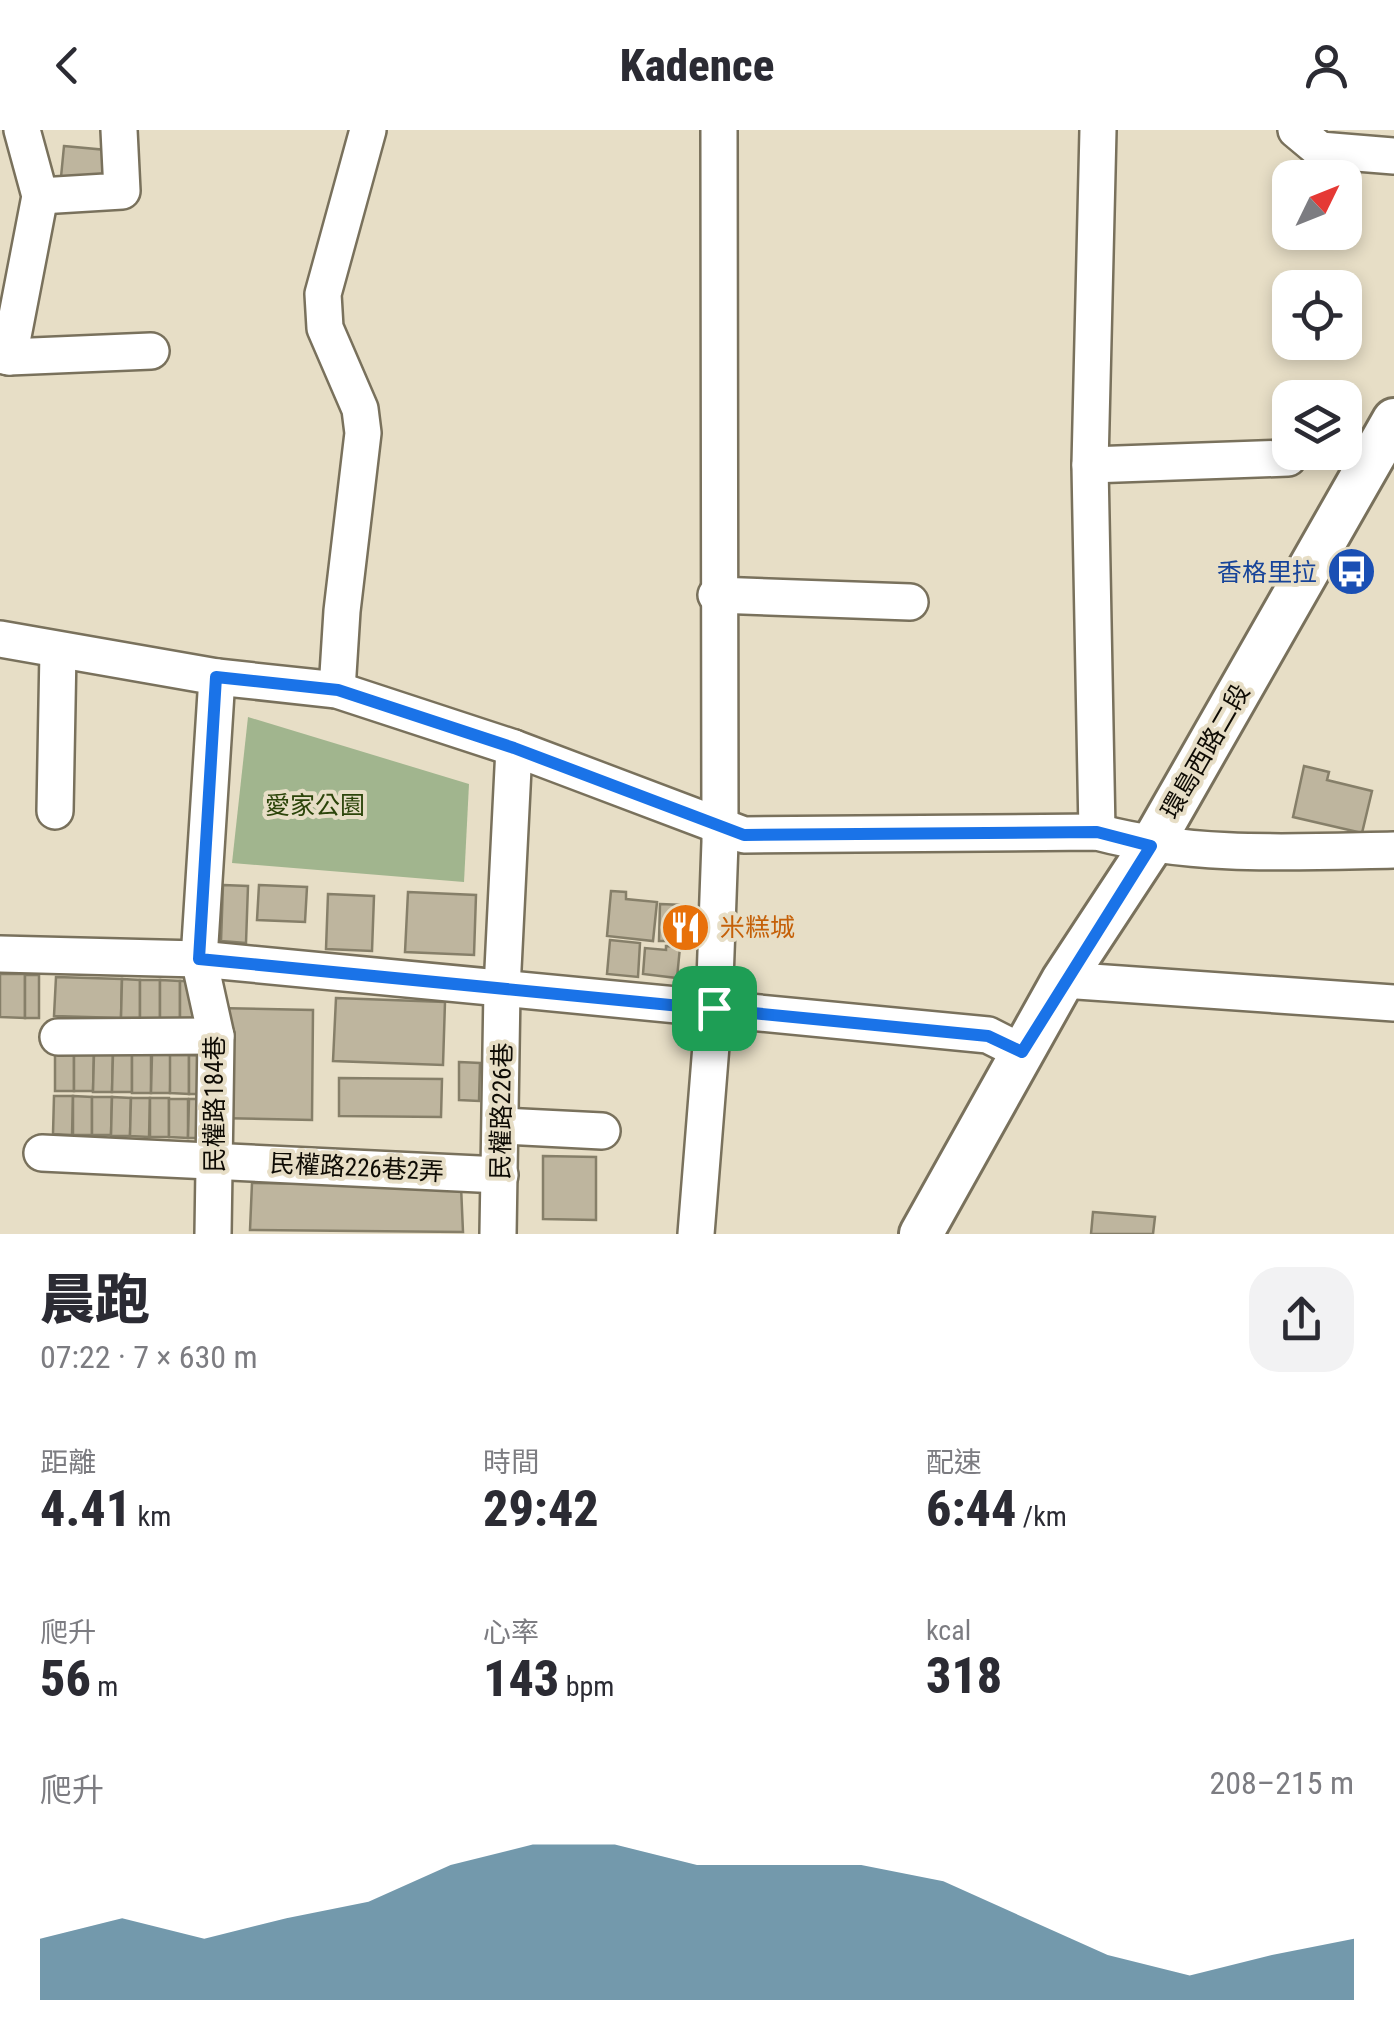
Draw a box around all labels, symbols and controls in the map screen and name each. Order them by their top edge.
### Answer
icon: back [40,38,95,93]
icon: person [1299,38,1354,93]
text: Kadence [620,39,774,92]
north arrow [1272,160,1362,250]
map controls [1272,160,1362,470]
button: locate [1272,270,1362,360]
button: layers [1272,380,1362,470]
bus stop icon: 香格里拉 [1326,546,1378,598]
place label: 香格里拉 [1217,558,1317,587]
street label: 環島西路二段 [1155,679,1255,823]
park label: 愛家公園 [265,791,365,820]
restaurant icon: 米糕城 [659,901,711,953]
place label: 米糕城 [720,913,795,942]
pin [672,966,757,1051]
icon: arrive [687,981,742,1036]
street label: 民權路184巷 [200,1035,229,1173]
street label: 民權路226巷 [486,1042,517,1180]
street label: 民權路226巷2弄 [269,1148,445,1187]
button: share [1249,1267,1354,1372]
text: 晨跑 [40,1268,150,1332]
text: 07:22 · 7 × 630 m [40,1338,258,1376]
text: 距離 [40,1446,96,1479]
text: 時間 [483,1446,539,1479]
text: 配速 [926,1446,982,1479]
text: 4.41 [40,1480,131,1538]
text: 29:42 [483,1480,599,1538]
text: 6:44 [926,1480,1016,1538]
text: km [131,1500,171,1533]
text: /km [1016,1500,1067,1533]
text: kcal [926,1614,971,1647]
text: 爬升 [40,1616,96,1649]
text: 心率 [483,1616,539,1649]
text: 318 [926,1647,1002,1705]
text: 56 [40,1650,91,1708]
text: 143 [483,1650,559,1708]
text: m [91,1670,118,1703]
text: bpm [559,1670,614,1703]
text: 208–215 m [1209,1764,1354,1802]
text: 爬升 [40,1771,104,1809]

